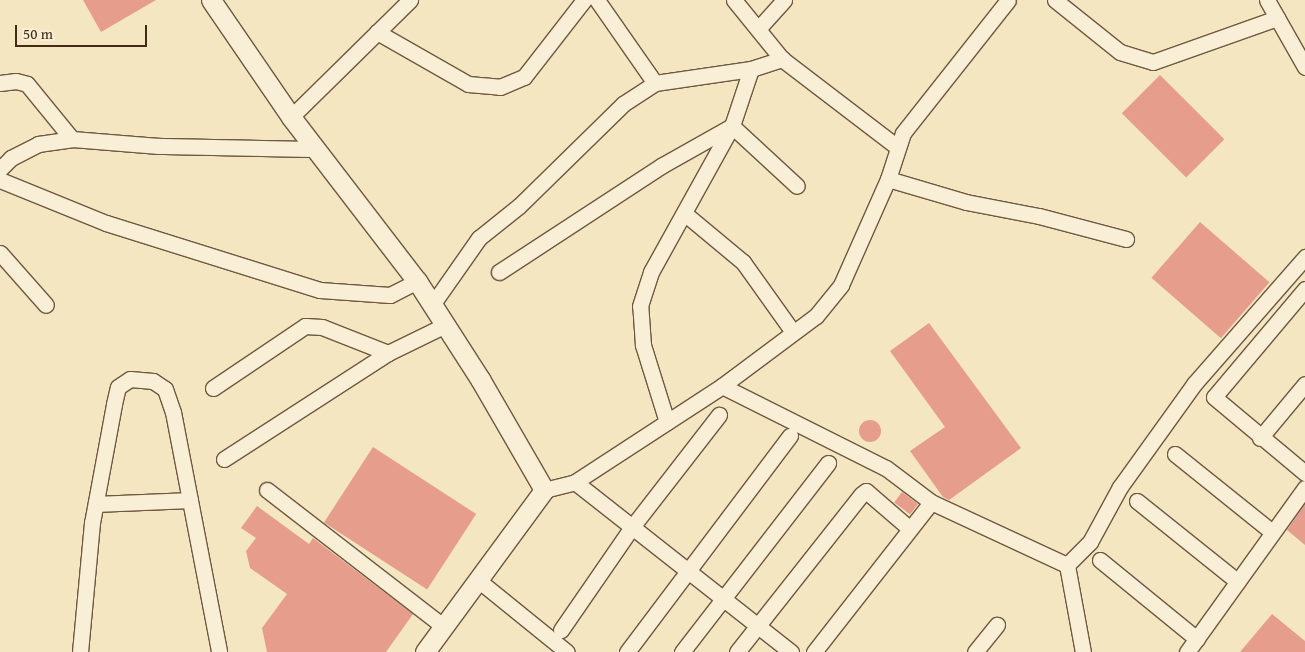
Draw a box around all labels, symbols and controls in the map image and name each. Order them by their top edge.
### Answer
scale bar [18,15,150,47]
text: 50 m [23,23,53,44]

